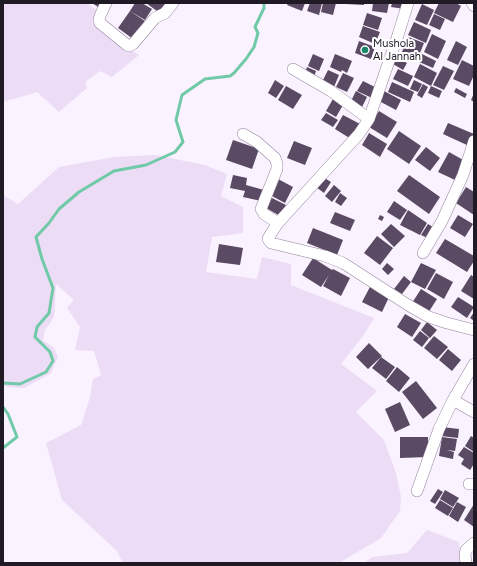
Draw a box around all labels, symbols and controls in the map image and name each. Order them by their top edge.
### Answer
place label: Mushola Al Jannah [373,37,421,63]
marker: Mushola Al Jannah [360,45,370,55]

